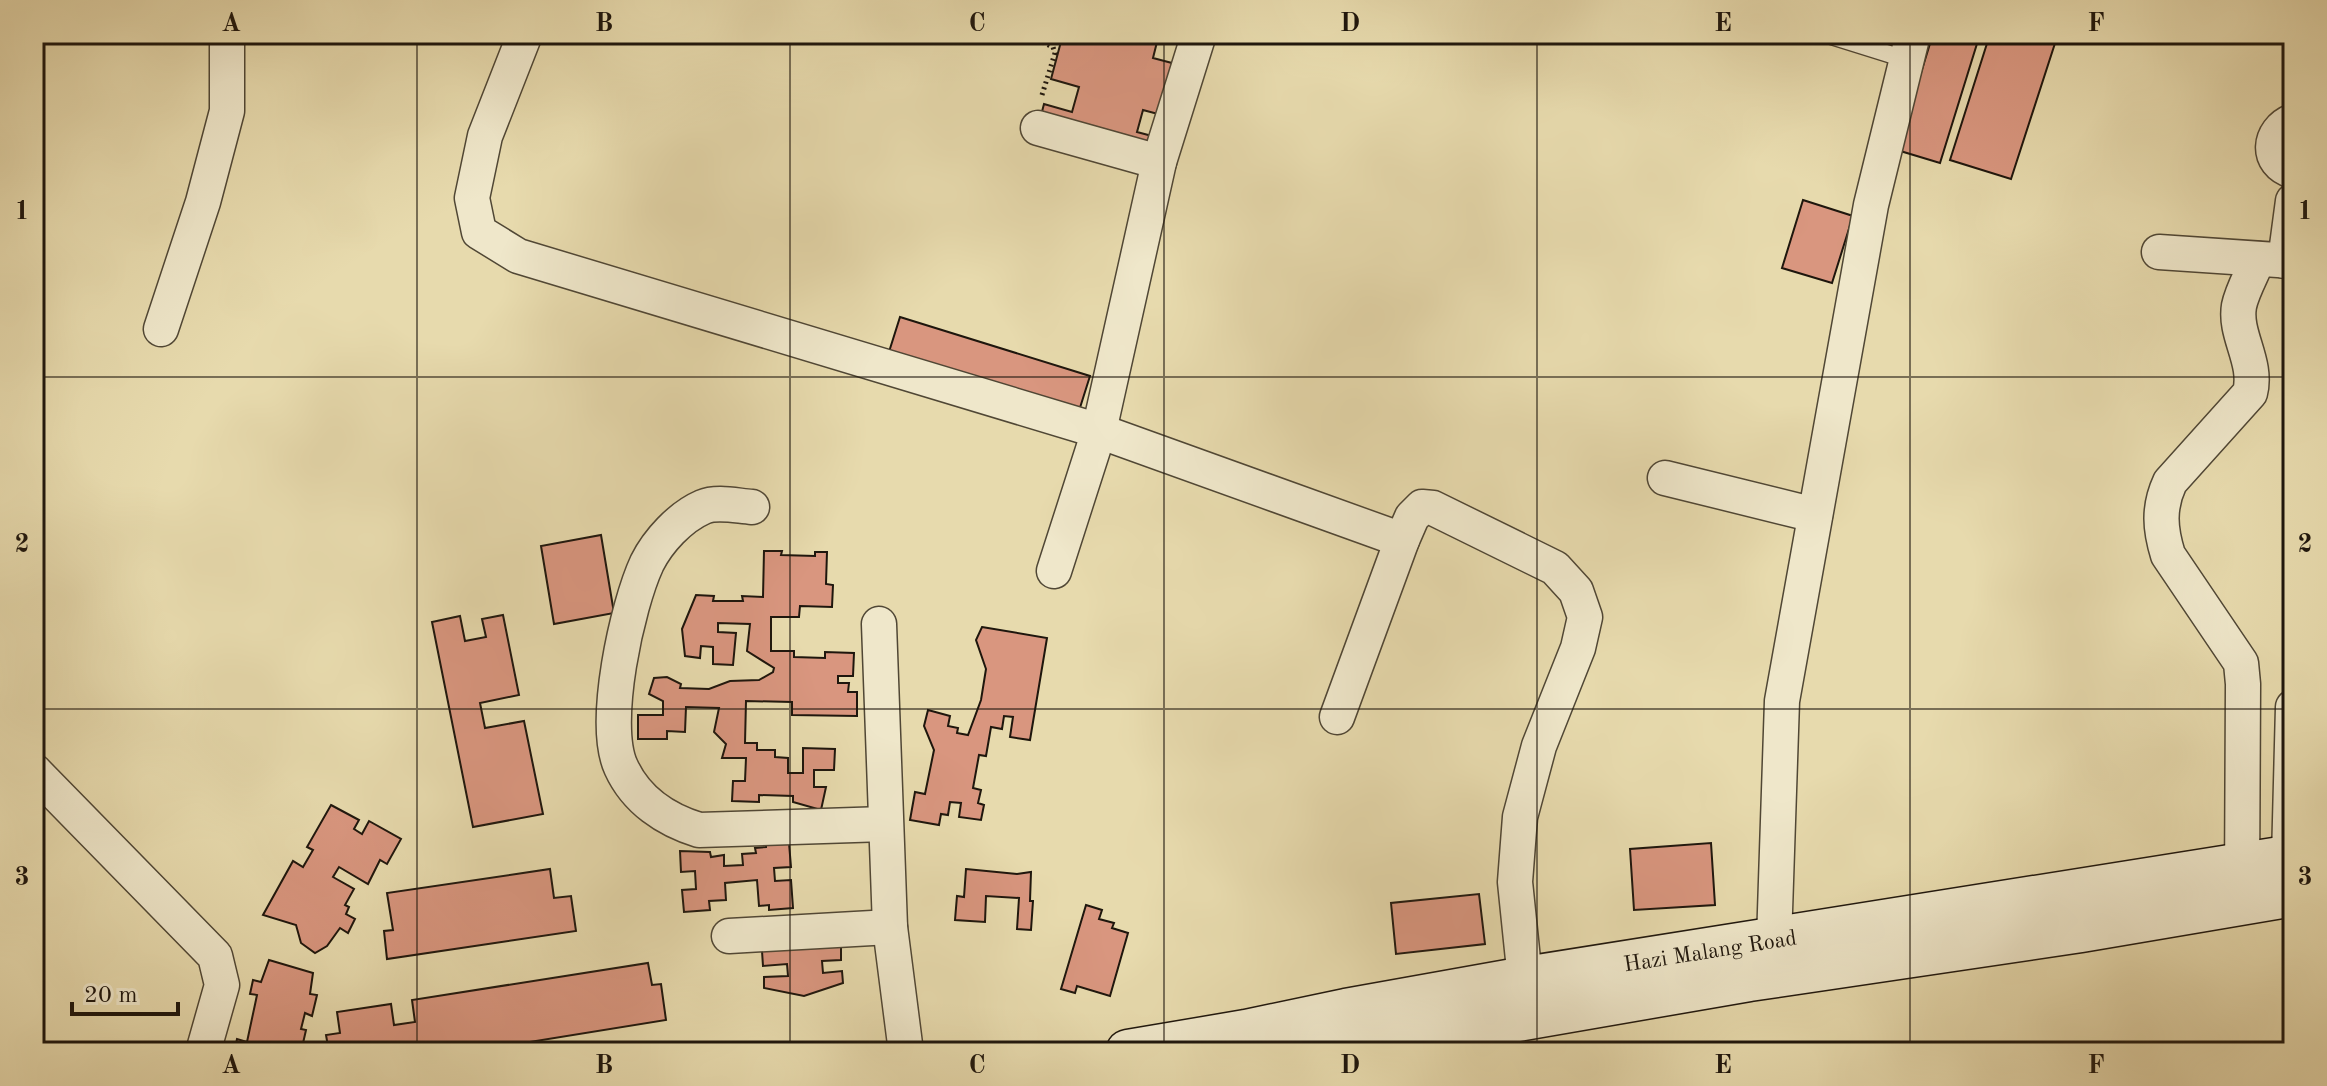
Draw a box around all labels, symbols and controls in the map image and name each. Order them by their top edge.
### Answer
text: A [221,11,241,37]
text: B [595,11,613,37]
text: C [968,11,986,37]
text: D [1340,11,1360,37]
text: E [1714,11,1732,37]
text: F [2087,11,2105,37]
text: 1 [14,199,30,225]
text: 1 [2297,199,2313,225]
text: 2 [14,532,30,558]
text: 2 [2297,532,2313,558]
text: 3 [14,865,30,891]
text: 3 [2297,865,2313,891]
street label: Hazi Malang Road [1622,927,1798,977]
scale bar [72,966,178,1016]
text: 20 m [84,984,138,1008]
text: A [221,1053,241,1079]
text: B [595,1053,613,1079]
text: C [968,1053,986,1079]
text: D [1340,1053,1360,1079]
text: E [1714,1053,1732,1079]
text: F [2087,1053,2105,1079]

